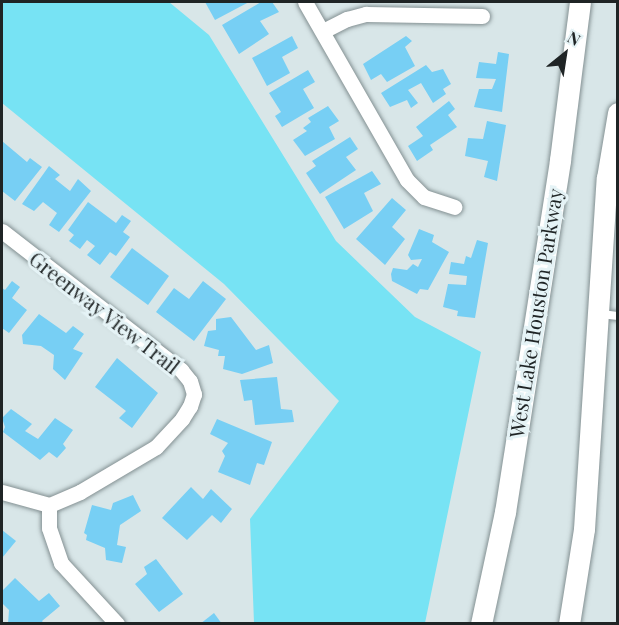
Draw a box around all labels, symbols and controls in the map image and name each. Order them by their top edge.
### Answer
north arrow [535,24,595,84]
text: N [564,26,585,50]
street label: West Lake Houston Parkway [503,186,567,440]
street label: Greenway View Trail [24,245,186,379]

